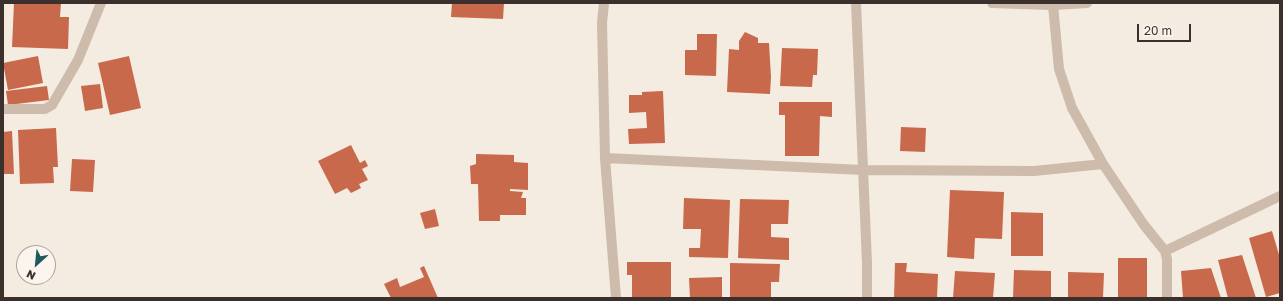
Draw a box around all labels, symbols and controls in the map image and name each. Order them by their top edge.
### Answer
scale bar [1139,16,1193,42]
text: 20 m [1144,23,1172,38]
north arrow [16,245,56,285]
text: N [24,268,37,283]

